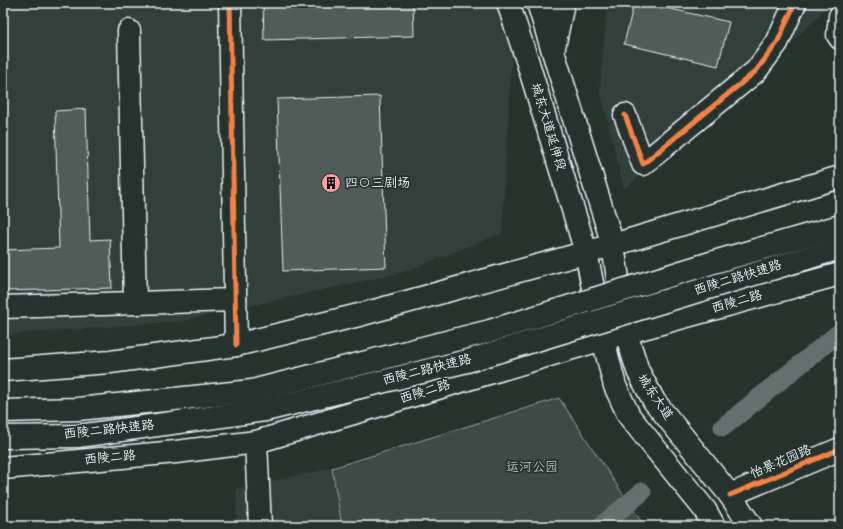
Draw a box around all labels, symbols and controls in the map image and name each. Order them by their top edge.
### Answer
street label: 城东大道延伸段 [525,80,571,174]
building icon: 四〇三剧场 [320,172,342,194]
place label: 四〇三剧场 [345,173,410,194]
street label: 西陵二路快速路 [691,255,785,301]
street label: 西陵二路 [709,285,765,319]
street label: 西陵二路快速路 [380,349,474,391]
street label: 城东大道 [632,370,678,424]
street label: 西陵二路 [397,374,453,410]
street label: 西陵二路快速路 [63,415,155,445]
street label: 怡景花园路 [747,440,815,484]
street label: 西陵二路 [83,445,137,471]
park label: 运河公园 [506,457,558,478]

